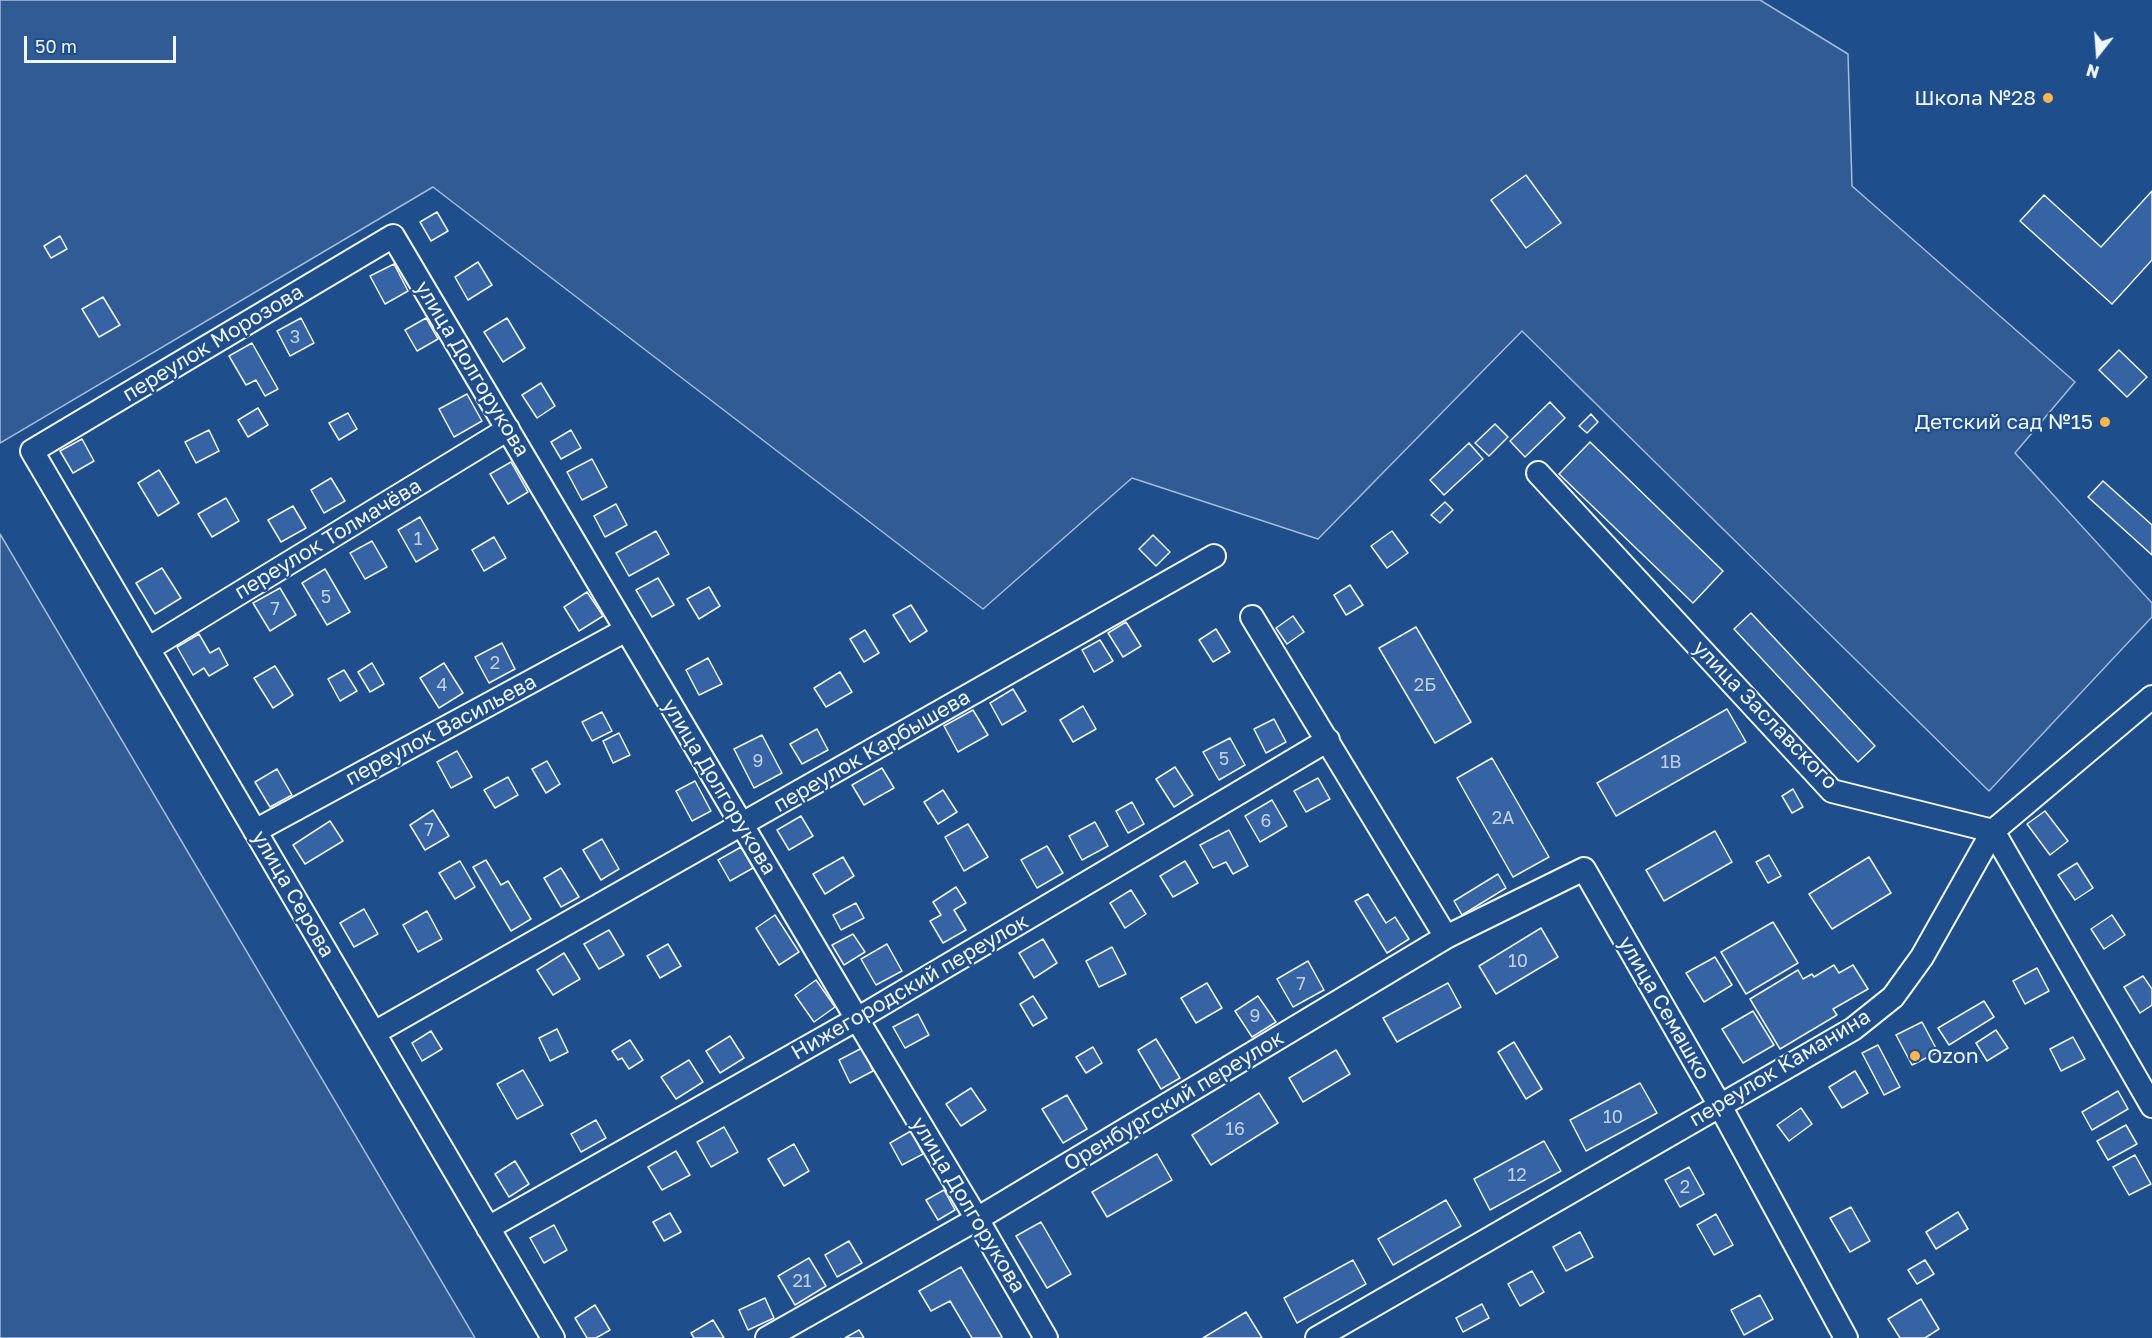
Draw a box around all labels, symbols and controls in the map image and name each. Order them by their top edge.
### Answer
scale bar [27,24,178,62]
north arrow [2068,24,2128,84]
text: 50 m [35,35,77,57]
text: N [2084,60,2101,83]
place label: Школа №28 [1914,85,2036,111]
marker: Школа №28 [2041,91,2055,105]
street label: улица Долгорукова [409,276,535,462]
street label: переулок Морозова [118,279,308,407]
house number: 3 [290,326,300,348]
place label: Детский сад №15 [1915,409,2093,435]
marker: Детский сад №15 [2098,415,2112,429]
street label: переулок Толмачёва [230,473,426,605]
house number: 1 [414,528,422,550]
house number: 5 [321,586,331,608]
house number: 7 [270,598,280,620]
street label: улица Заславского [1687,635,1843,795]
house number: 2 [490,652,500,674]
street label: переулок Васильева [341,669,541,791]
house number: 4 [437,674,447,696]
house number: 2Б [1414,674,1436,696]
street label: переулок Карбышева [769,684,975,818]
street label: улица Долгорукова [656,694,782,880]
house number: 5 [1219,748,1229,770]
house number: 9 [753,750,763,772]
house number: 1В [1661,751,1681,773]
house number: 2А [1492,807,1514,829]
house number: 6 [1261,810,1271,832]
house number: 7 [424,819,434,841]
street label: улица Серова [246,826,340,962]
street label: Нижегородский переулок [787,909,1033,1065]
street label: улица Семашко [1613,932,1715,1084]
house number: 10 [1508,950,1528,972]
house number: 7 [1296,973,1306,995]
street label: переулок Каманина [1685,1004,1875,1132]
house number: 9 [1250,1005,1260,1027]
street label: Оренбургский переулок [1060,1025,1288,1177]
place label: Ozon [1927,1043,1979,1069]
marker: Ozon [1908,1049,1922,1063]
house number: 10 [1603,1106,1623,1128]
street label: улица Долгорукова [905,1112,1031,1298]
house number: 16 [1225,1118,1245,1140]
house number: 12 [1507,1164,1527,1186]
house number: 2 [1680,1176,1690,1198]
house number: 21 [792,1270,812,1292]

